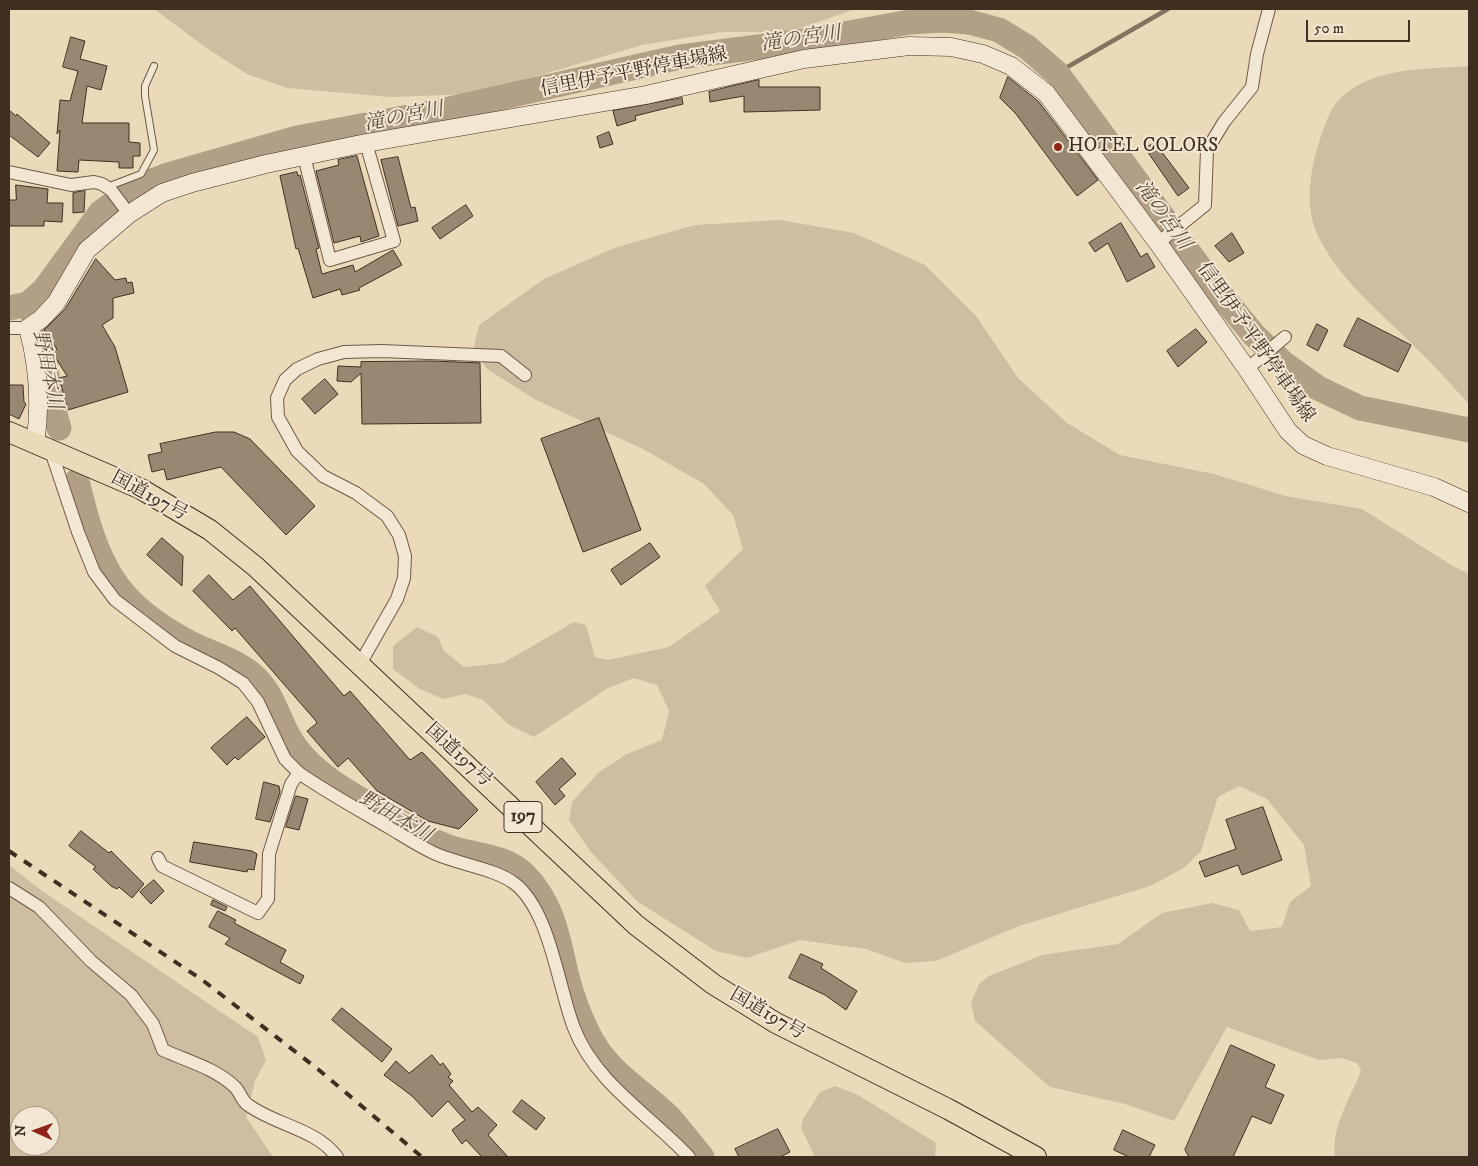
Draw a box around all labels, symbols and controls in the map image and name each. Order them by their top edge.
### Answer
scale bar [1308,10,1412,42]
text: 50 m [1314,19,1344,38]
water label: 滝の宮川 [760,23,842,57]
street label: 信里伊予平野停車場線 [539,44,729,102]
water label: 滝の宮川 [362,99,446,137]
place label: HOTEL COLORS [1068,136,1218,158]
marker: HOTEL COLORS [1052,141,1064,153]
water label: 滝の宮川 [1129,177,1195,255]
street label: 信里伊予平野停車場線 [1191,259,1319,427]
water label: 野田本川 [26,328,66,412]
street label: 国道197号 [107,467,191,527]
street label: 国道197号 [420,719,496,793]
water label: 野田本川 [354,788,436,848]
road number: 197 [504,802,542,832]
street label: 国道197号 [725,984,809,1046]
north arrow [10,1106,60,1156]
text: N [12,1124,30,1137]

